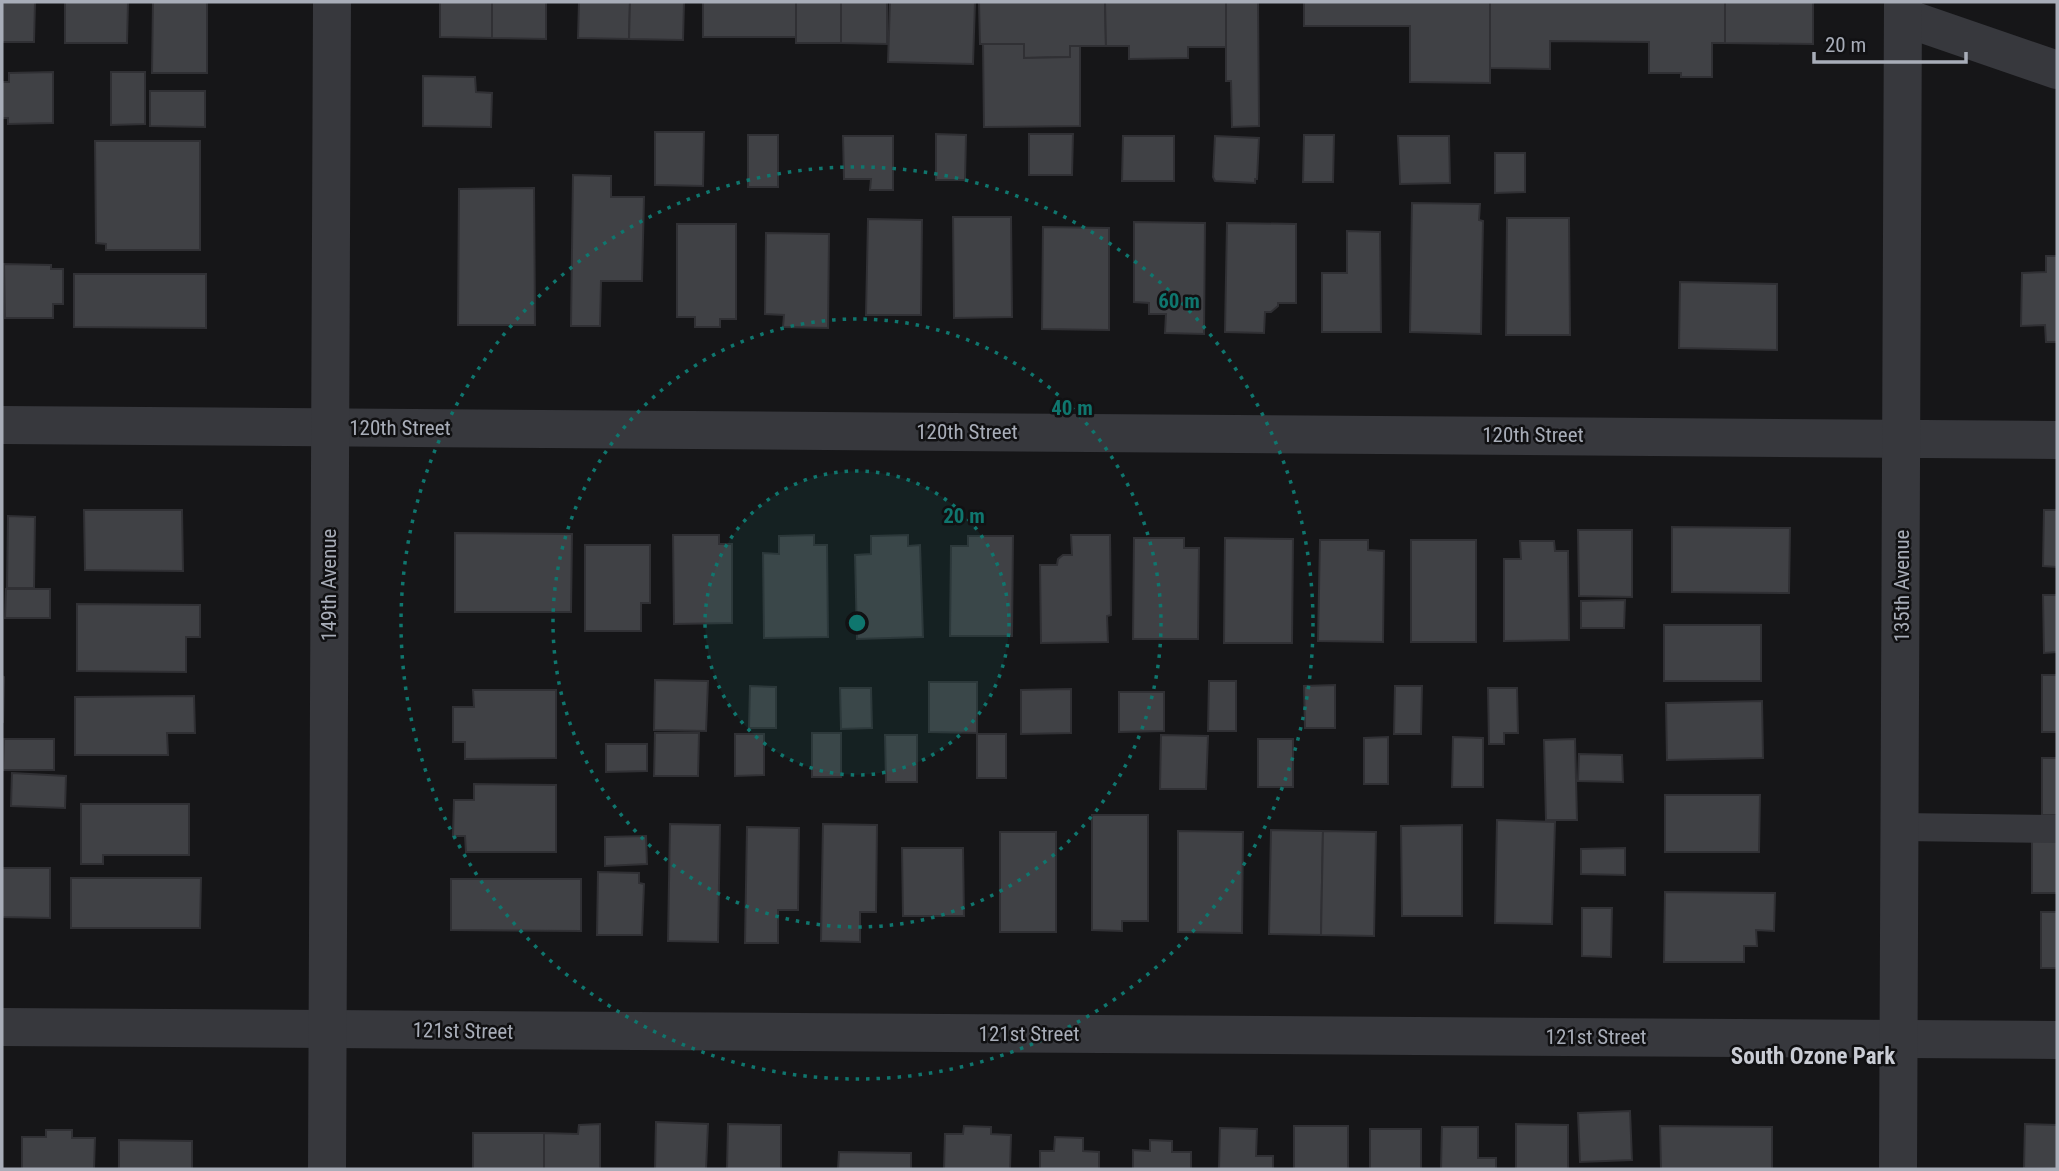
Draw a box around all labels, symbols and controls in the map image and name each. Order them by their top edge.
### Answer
scale bar [1814,21,1966,65]
text: 20 m [1825,33,1866,57]
text: 60 m [1158,289,1200,313]
text: 40 m [1051,396,1093,420]
street label: 120th Street [349,416,451,440]
street label: 120th Street [916,420,1018,444]
street label: 120th Street [1482,423,1584,447]
text: 20 m [943,504,985,528]
street label: 149th Avenue [317,528,341,641]
street label: 135th Avenue [1890,529,1914,642]
centre of rings [845,611,869,635]
street label: 121st Street [412,1018,514,1044]
street label: 121st Street [979,1022,1079,1046]
street label: 121st Street [1546,1025,1646,1049]
district label: South Ozone Park [1731,1043,1896,1070]

